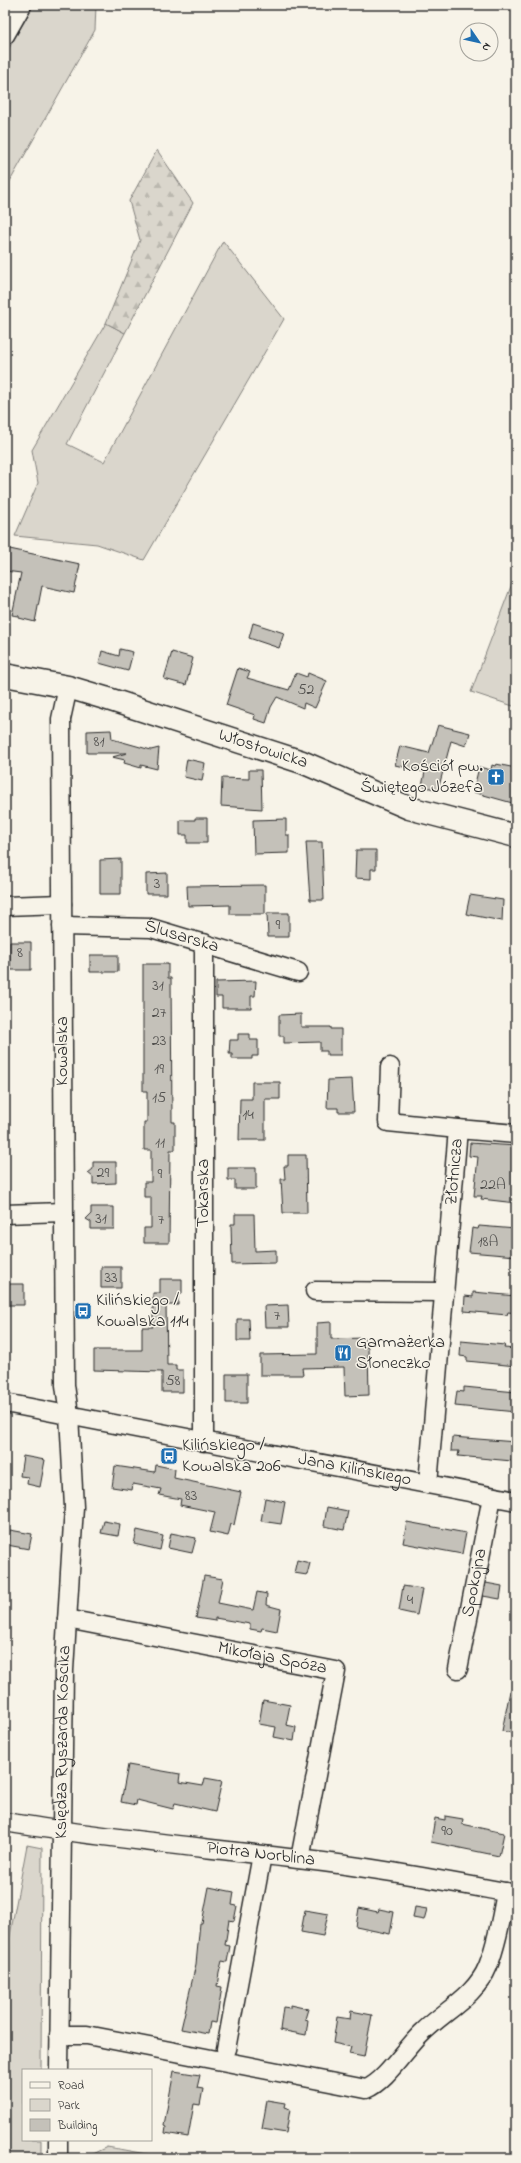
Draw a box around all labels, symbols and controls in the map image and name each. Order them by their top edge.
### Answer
north arrow [459,22,499,62]
text: N [478,39,495,55]
house number: 52 [297,678,315,702]
street label: Włostowicka [215,723,312,776]
house number: 81 [93,730,105,754]
place label: Kościół pw. Świętego Józefa [360,754,483,802]
church icon: Kościół pw. Świętego Józefa [486,767,506,787]
house number: 3 [154,872,160,896]
house number: 9 [276,913,281,937]
street label: Ślusarska [145,915,222,961]
house number: 8 [17,941,23,965]
house number: 31 [152,974,164,998]
house number: 27 [152,1001,167,1025]
street label: Kowalska [50,1016,76,1086]
house number: 23 [152,1029,166,1053]
house number: 19 [154,1057,164,1081]
house number: 15 [152,1086,166,1110]
house number: 14 [242,1103,254,1127]
house number: 11 [155,1131,165,1155]
street label: Złotnicza [439,1137,471,1207]
street label: Tokarska [191,1159,217,1227]
house number: 29 [97,1161,110,1185]
house number: 9 [158,1162,163,1186]
house number: 22A [480,1173,506,1197]
house number: 31 [95,1207,107,1231]
house number: 7 [158,1208,165,1232]
house number: 18A [478,1230,499,1254]
house number: 33 [104,1266,118,1290]
place label: Kilińskiego / Kowalska 114 [96,1288,189,1335]
bus stop icon: Kilińskiego / Kowalska 114 [73,1301,93,1321]
house number: 7 [274,1304,281,1328]
place label: Garmażerka Słoneczko [356,1330,445,1377]
restaurant icon: Garmażerka Słoneczko [333,1343,353,1363]
house number: 58 [165,1369,181,1393]
place label: Kilińskiego / Kowalska 206 [182,1433,281,1480]
bus stop icon: Kilińskiego / Kowalska 206 [159,1446,179,1466]
street label: Jana Kilińskiego [296,1446,413,1494]
house number: 83 [185,1484,197,1508]
street label: Spokojna [456,1546,495,1619]
house number: 4 [407,1588,414,1612]
street label: Mikołaja Spóza [215,1635,329,1682]
street label: Księdza Ryszarda Kościka [49,1644,78,1839]
house number: 90 [441,1819,453,1843]
street label: Piotra Norblina [205,1835,316,1874]
legend [22,2069,152,2141]
text: Road [58,2077,84,2095]
text: Park [58,2097,80,2115]
text: Building [57,2117,97,2136]

